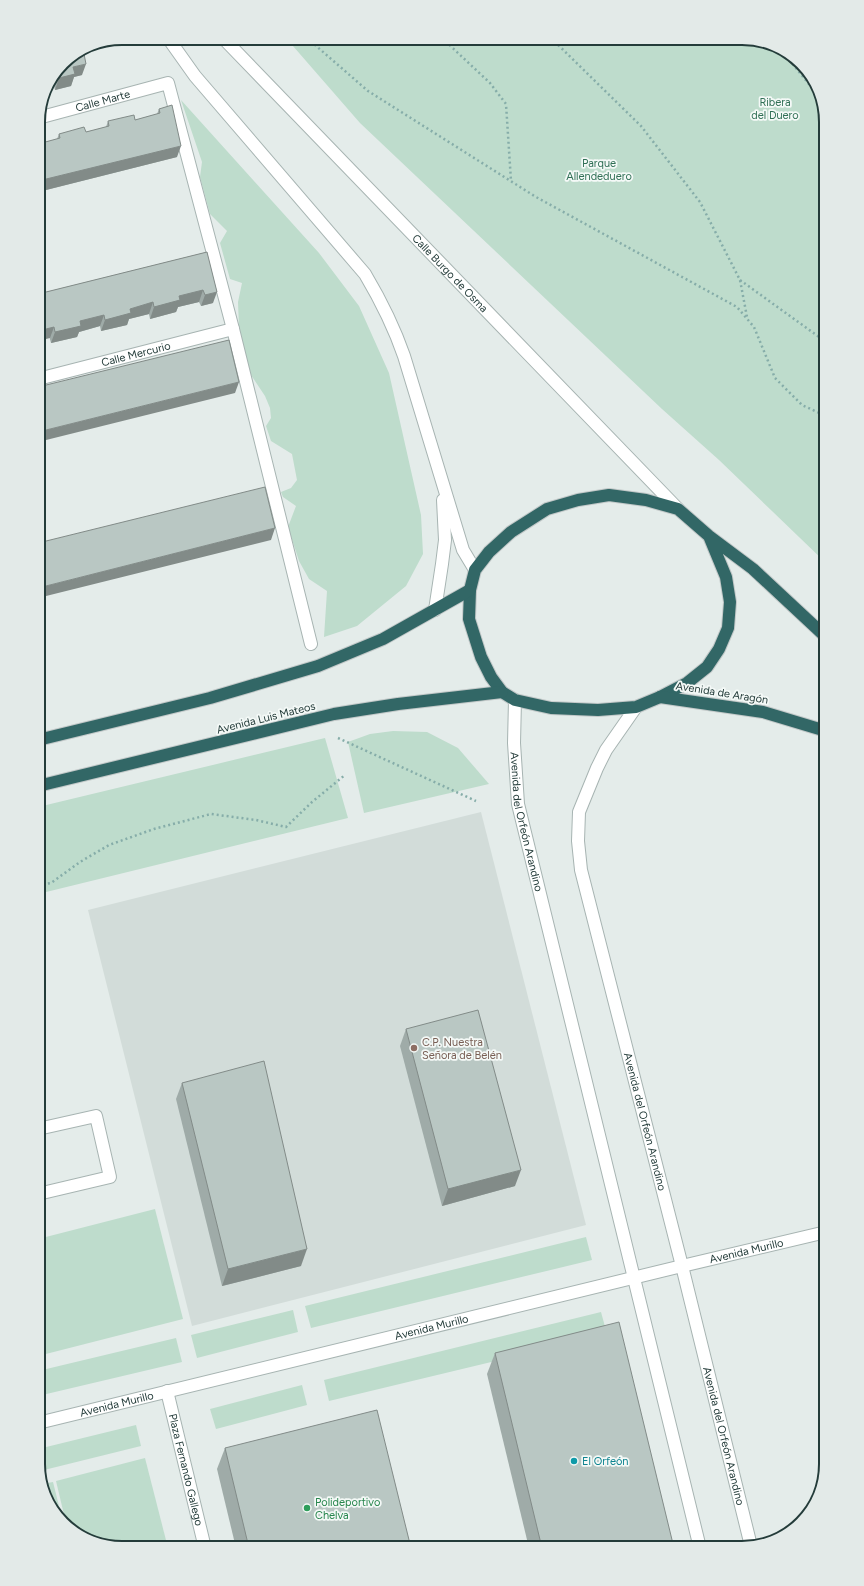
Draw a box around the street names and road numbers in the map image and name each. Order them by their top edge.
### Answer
street label: Calle Marte [74,87,131,114]
street label: Calle Burgo de Osma [410,232,491,315]
street label: Calle Mercurio [100,339,172,369]
street label: Avenida de Aragón [675,679,769,707]
street label: Avenida Luis Mateos [215,699,317,737]
street label: Avenida del Orfeón Arandino [508,751,546,893]
street label: Avenida del Orfeón Arandino [621,1051,669,1192]
street label: Avenida Murillo [708,1236,785,1266]
street label: Avenida Murillo [393,1312,470,1342]
street label: Avenida del Orfeón Arandino [701,1365,747,1507]
street label: Avenida Murillo [79,1389,155,1419]
street label: Plaza Fernando Gallego [166,1412,206,1527]

